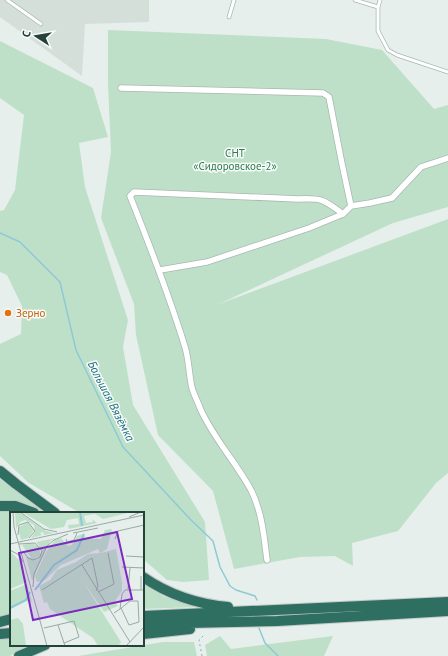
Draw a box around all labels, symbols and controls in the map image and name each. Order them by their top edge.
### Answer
north arrow [16,16,56,56]
text: С [19,29,34,38]
park label: СНТ «Сидоровское-2» [193,146,277,173]
place label: Зерно [16,306,45,320]
marker: Зерно [3,308,13,318]
water label: Большая Вязёмка [85,358,138,444]
inset map [10,512,144,646]

